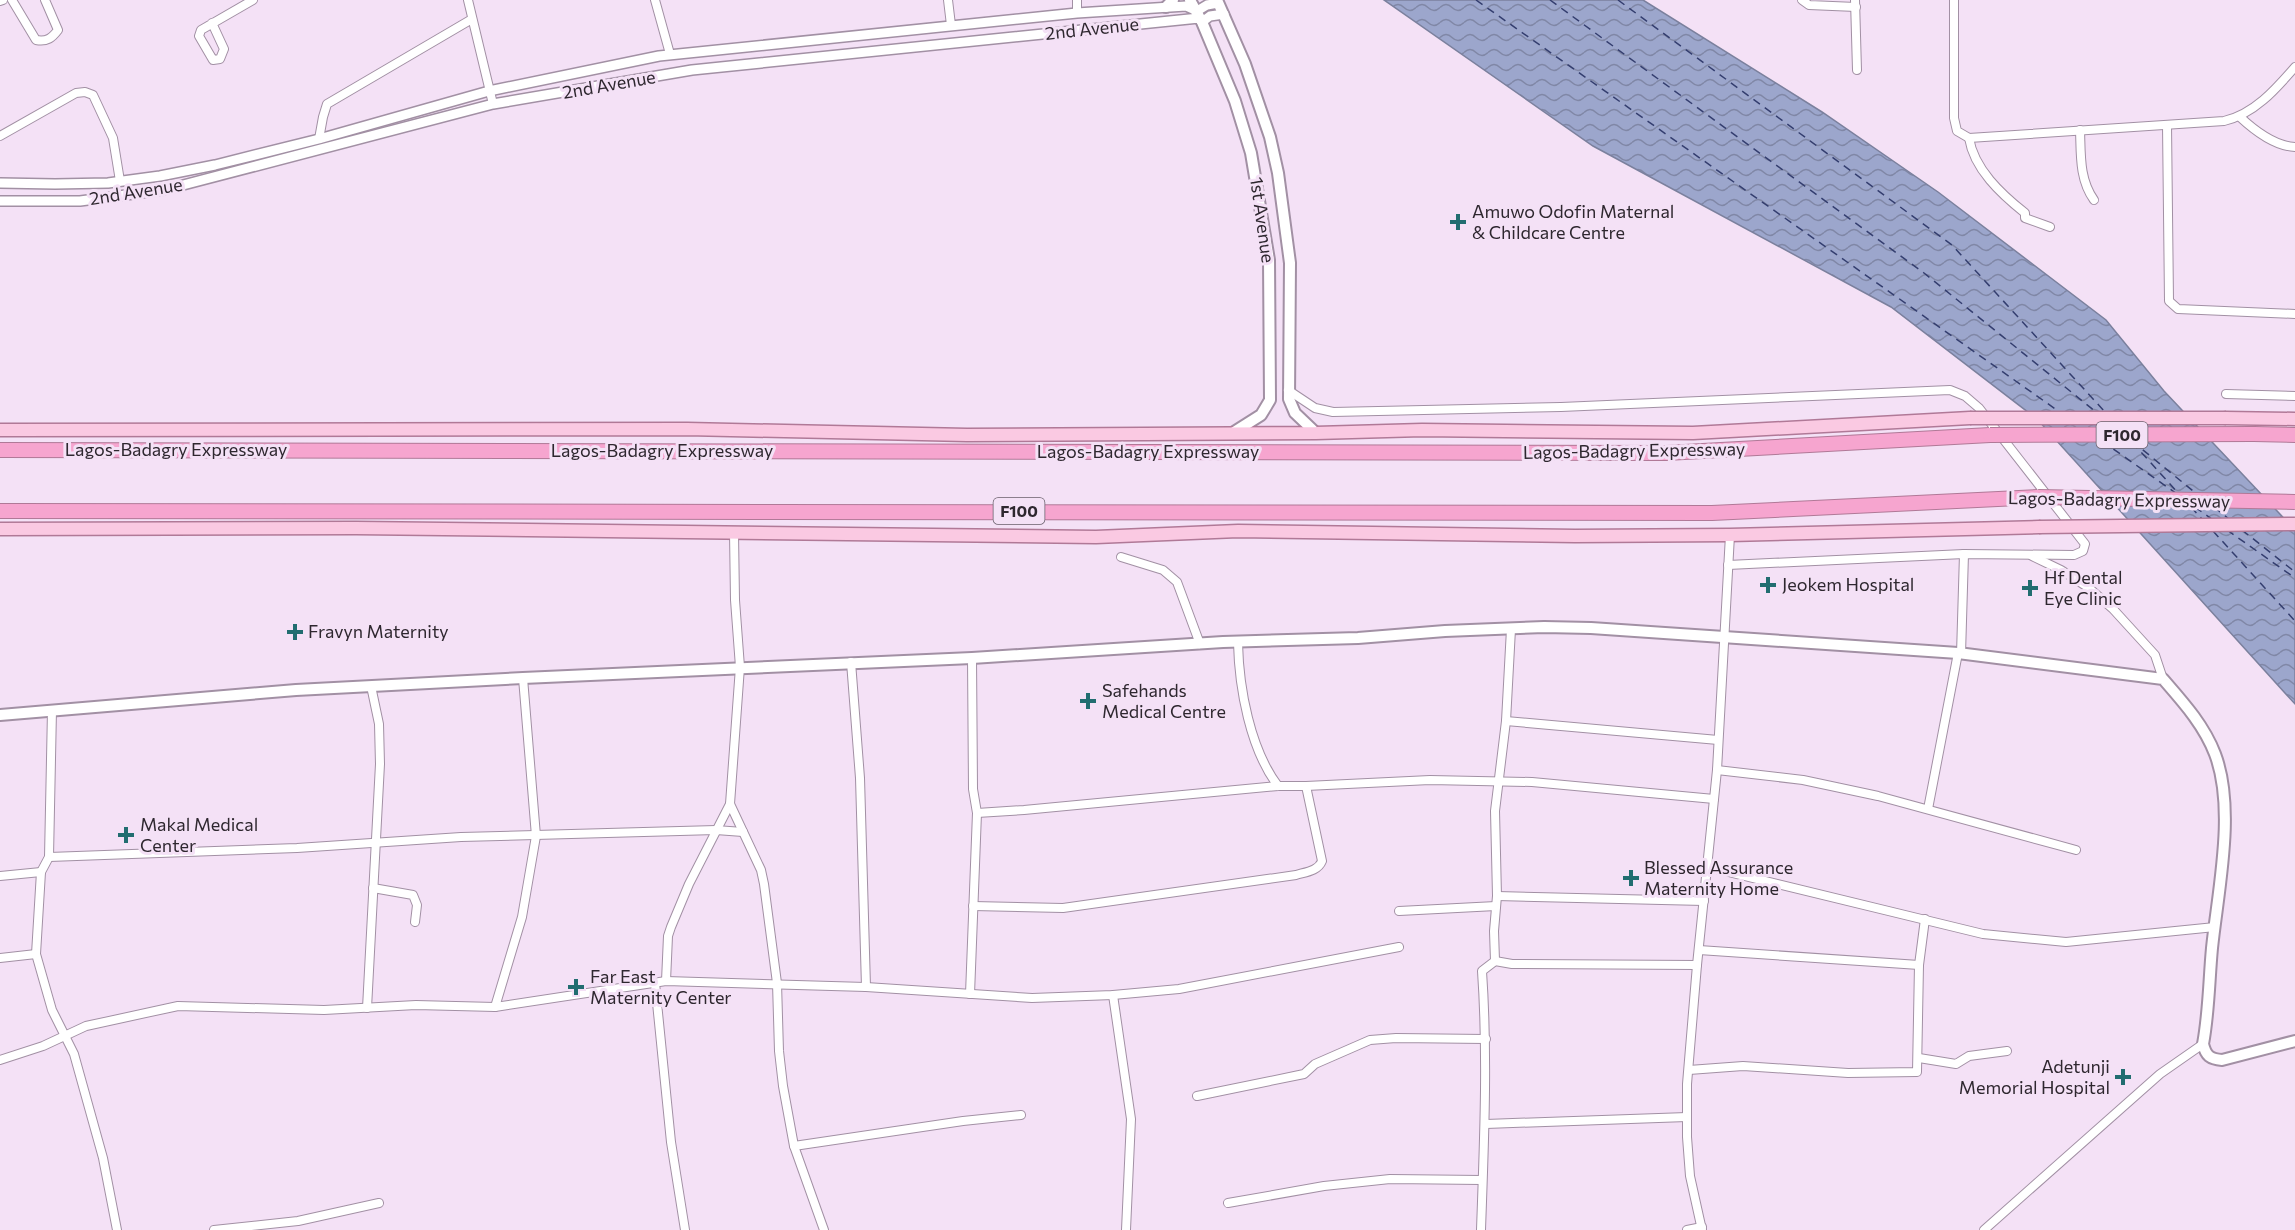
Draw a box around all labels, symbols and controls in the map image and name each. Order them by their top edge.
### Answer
street label: 2nd Avenue [1044,12,1140,44]
street label: 2nd Avenue [561,65,657,103]
street label: 2nd Avenue [88,173,184,209]
street label: 1st Avenue [1246,175,1280,264]
place label: Amuwo Odofin Maternal & Childcare Centre [1472,200,1674,243]
marker: Amuwo Odofin Maternal & Childcare Centre [1449,213,1467,231]
road number: F100 [2096,422,2148,448]
street label: Lagos-Badagry Expressway [1523,437,1745,463]
street label: Lagos-Badagry Expressway [65,438,287,460]
street label: Lagos-Badagry Expressway [551,439,773,461]
street label: Lagos-Badagry Expressway [1037,440,1259,462]
street label: Lagos-Badagry Expressway [2008,486,2230,512]
road number: F100 [994,498,1044,524]
place label: Hf Dental Eye Clinic [2044,566,2122,609]
place label: Jeokem Hospital [1782,573,1914,595]
marker: Jeokem Hospital [1759,576,1777,594]
marker: Hf Dental Eye Clinic [2021,579,2039,597]
place label: Fravyn Maternity [308,620,449,642]
marker: Fravyn Maternity [286,623,304,641]
place label: Safehands Medical Centre [1102,679,1226,722]
marker: Safehands Medical Centre [1079,692,1097,710]
place label: Makal Medical Center [140,813,258,856]
marker: Makal Medical Center [117,826,135,844]
place label: Blessed Assurance Maternity Home [1644,856,1793,899]
marker: Blessed Assurance Maternity Home [1622,869,1640,887]
place label: Far East Maternity Center [590,965,732,1008]
marker: Far East Maternity Center [567,978,585,996]
place label: Adetunji Memorial Hospital [1959,1055,2110,1098]
marker: Adetunji Memorial Hospital [2114,1068,2132,1086]

